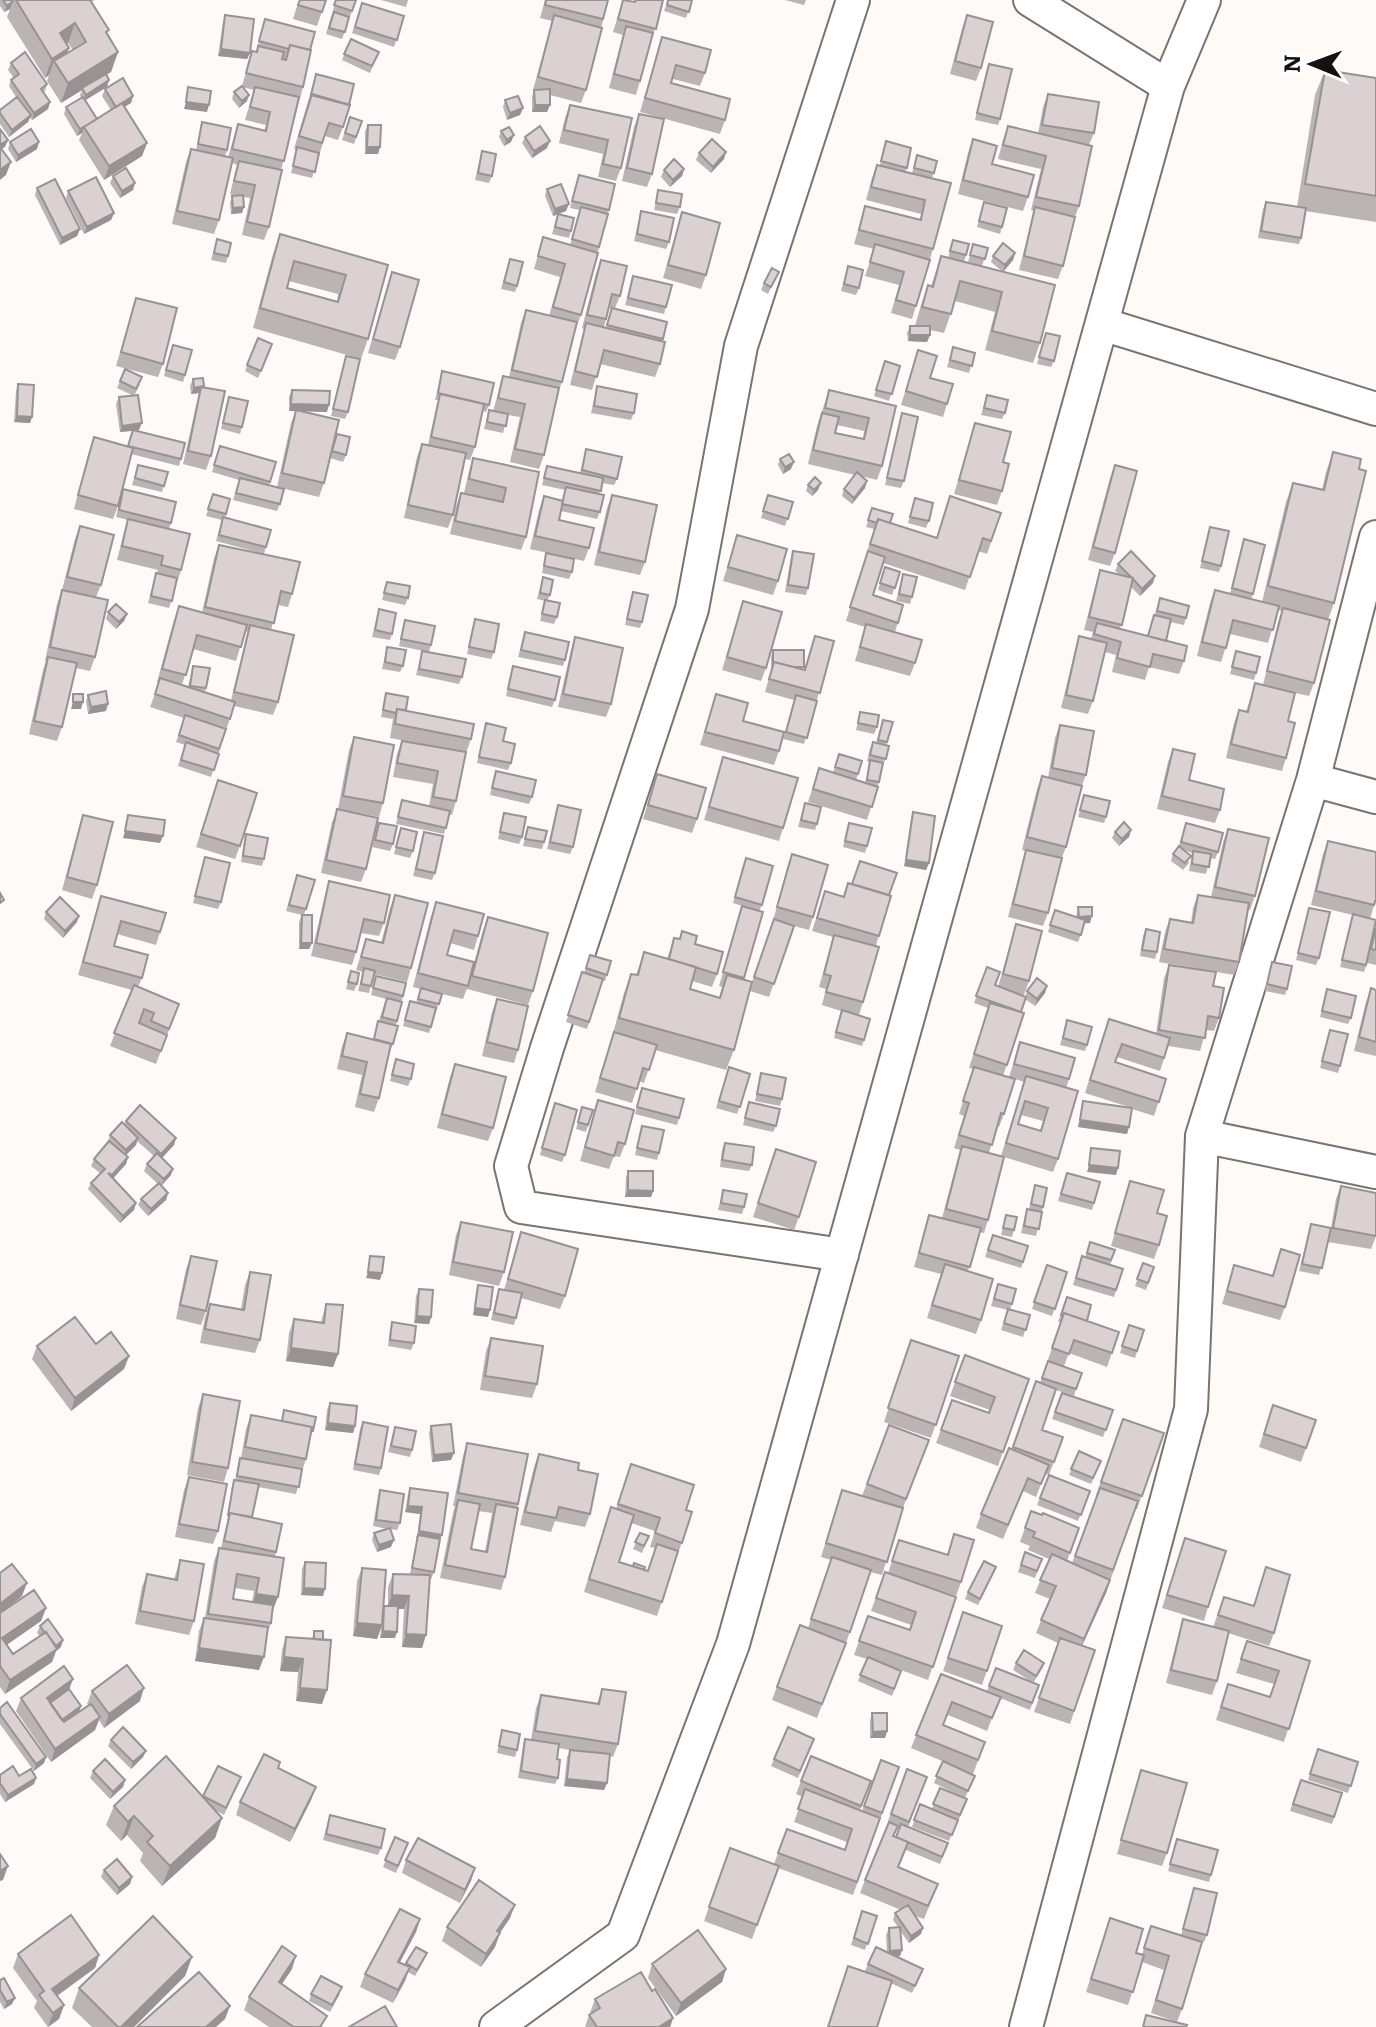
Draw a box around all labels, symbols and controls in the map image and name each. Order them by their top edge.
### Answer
north arrow [1272,24,1352,104]
text: N [1274,54,1307,73]

